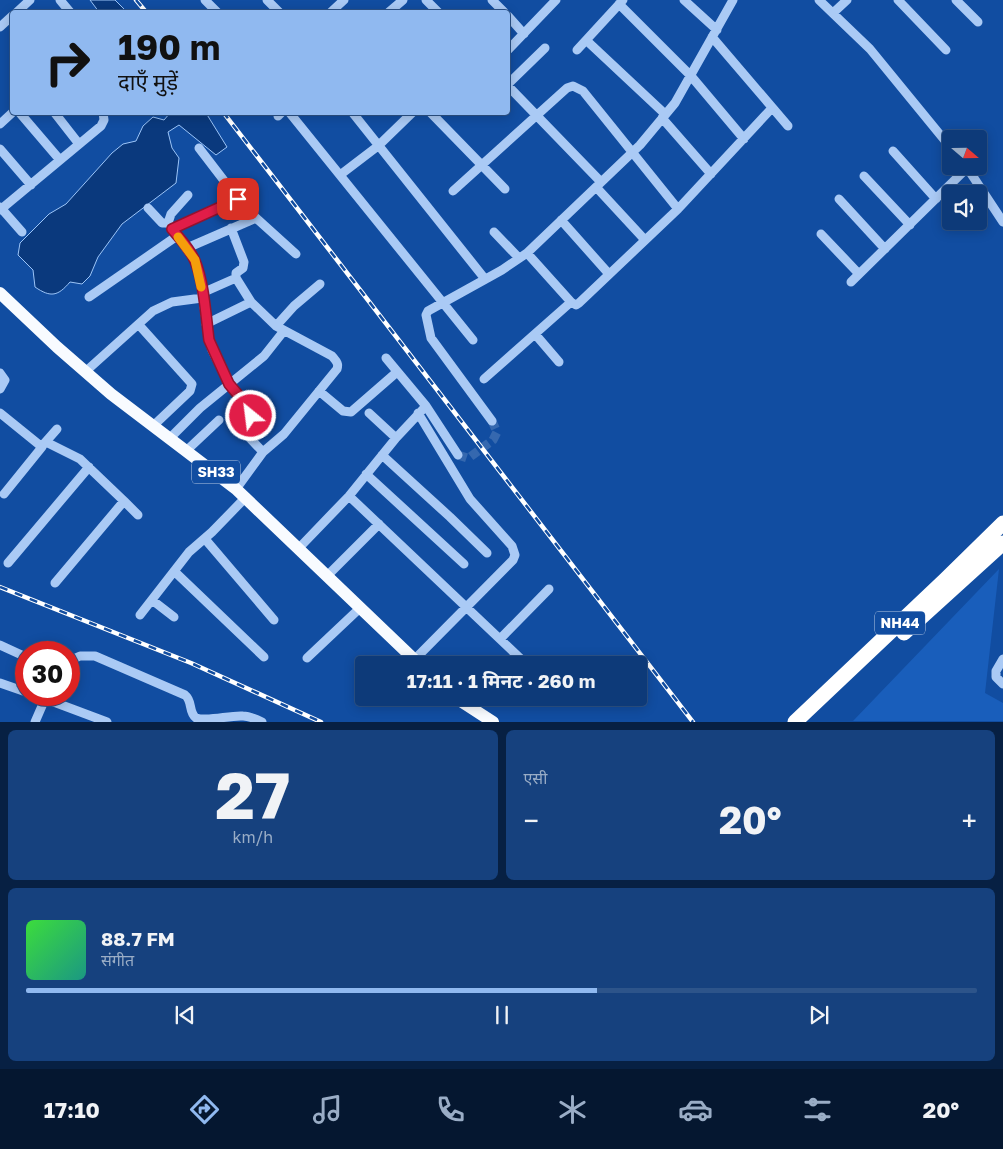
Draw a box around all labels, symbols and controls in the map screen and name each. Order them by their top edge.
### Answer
text: 190 m [118,26,220,68]
icon: right [35,30,100,95]
text: दाएँ मुड़ें [118,68,178,95]
north arrow [942,130,988,175]
map controls [942,130,987,230]
pin [217,178,259,220]
icon: arrive [224,185,252,213]
button: sound [942,185,987,230]
position arrow [224,389,276,441]
road number: SH33 [192,461,240,484]
road number: NH44 [875,612,925,634]
speed limit sign: 30 [15,641,80,706]
text: 17:11 · 1 मिनट · 260 m [407,669,595,692]
text: 27 [215,755,290,833]
text: एसी [524,768,547,788]
text: 20° [719,797,782,842]
text: − [524,804,539,837]
text: + [962,804,977,837]
text: km/h [232,827,273,847]
text: 88.7 FM [101,927,175,950]
text: संगीत [101,950,134,970]
icon: previous [171,1001,199,1029]
icon: pause [488,1001,516,1029]
icon: next [805,1001,833,1029]
icon: directions [187,1092,222,1127]
icon: music [310,1092,345,1127]
icon: phone [433,1092,468,1127]
icon: climate [555,1092,590,1127]
icon: car [678,1092,713,1127]
icon: filters [800,1092,835,1127]
text: 17:10 [44,1096,100,1123]
text: 20° [923,1096,959,1123]

